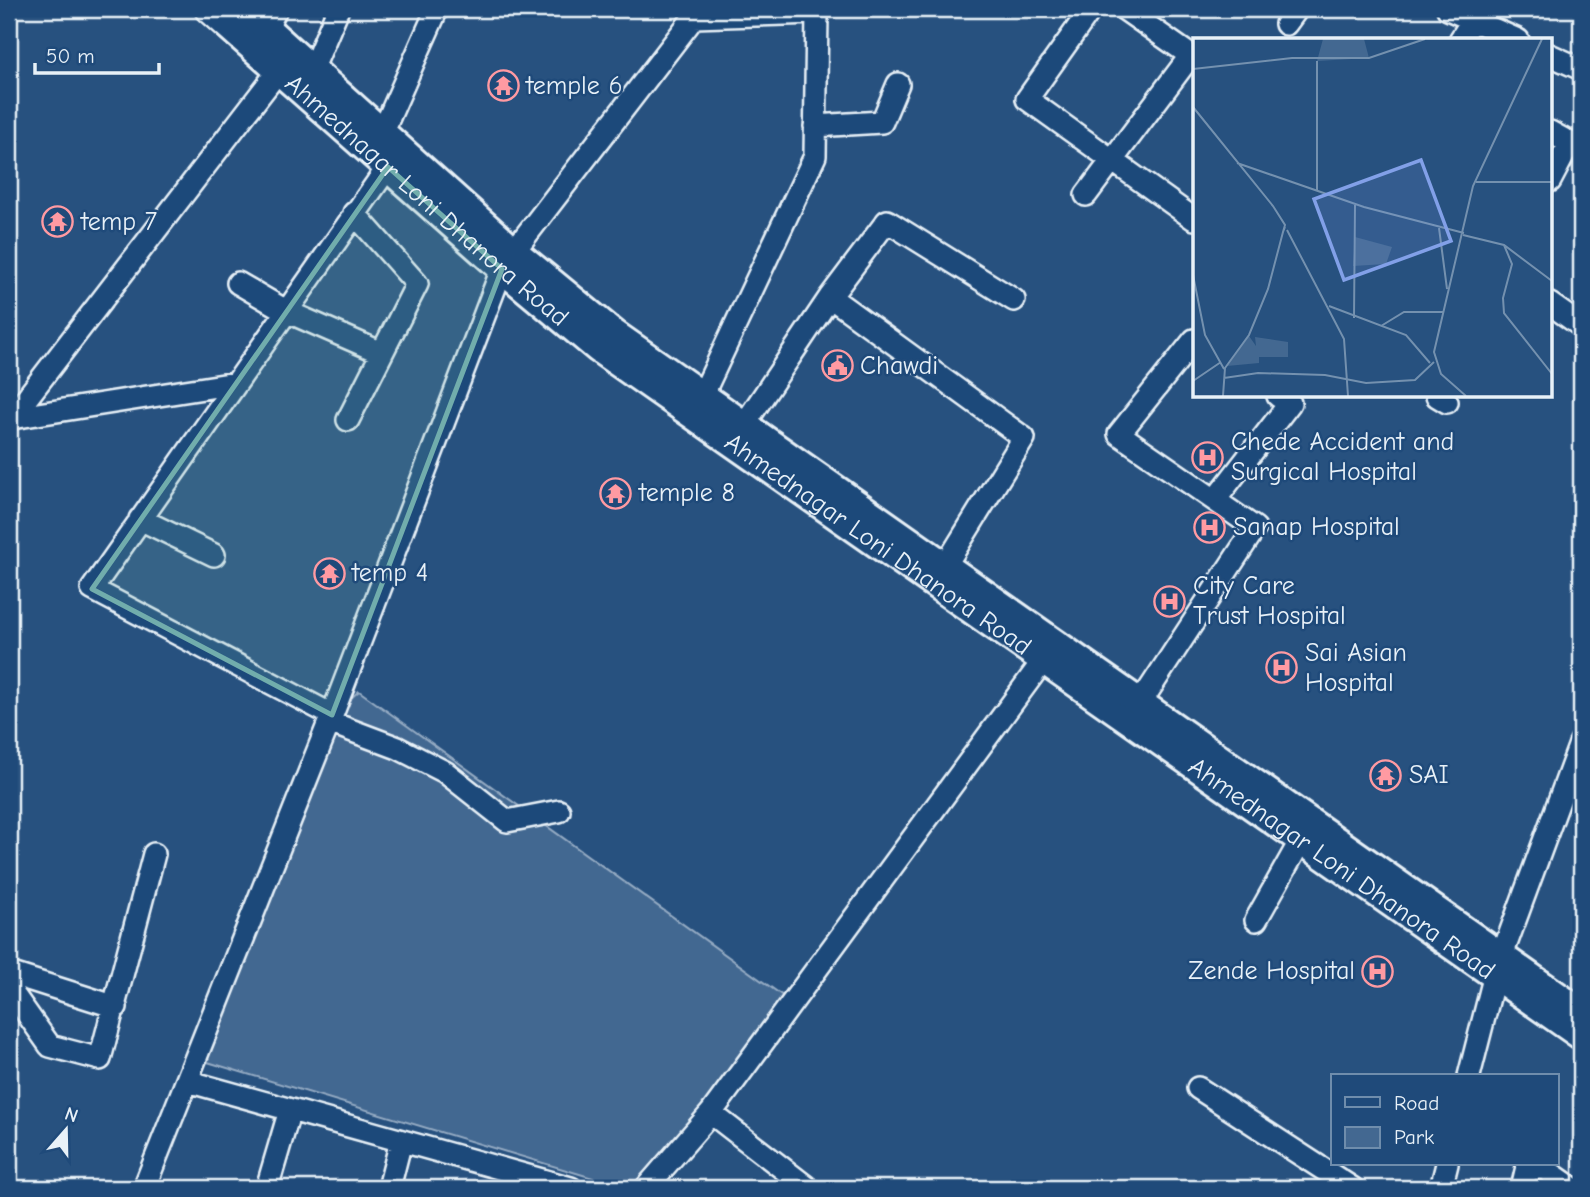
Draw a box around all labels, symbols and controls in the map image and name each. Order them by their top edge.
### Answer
scale bar [35,32,159,76]
inset map [1193,38,1552,397]
text: 50 m [46,44,95,68]
street label: Ahmednagar Loni Dhanora Road [279,69,574,333]
temple icon: temple 6 [486,69,520,103]
place label: temple 6 [524,71,623,101]
temple icon: temp 7 [41,205,75,239]
place label: temp 7 [79,207,157,237]
public building icon: Chawdi [820,349,854,383]
place label: Chawdi [860,351,938,381]
street label: Ahmednagar Loni Dhanora Road [719,427,1037,662]
place label: Chede Accident and Surgical Hospital [1231,427,1454,487]
hospital icon: Chede Accident and Surgical Hospital [1191,440,1225,474]
temple icon: temple 8 [599,476,633,510]
place label: temple 8 [637,478,735,508]
hospital icon: Sanap Hospital [1193,510,1227,544]
place label: Sanap Hospital [1233,512,1400,542]
temple icon: temp 4 [312,556,346,590]
place label: temp 4 [350,558,428,588]
place label: City Care Trust Hospital [1193,571,1346,631]
hospital icon: City Care Trust Hospital [1153,584,1187,618]
place label: Sai Asian Hospital [1305,638,1407,698]
hospital icon: Sai Asian Hospital [1265,651,1299,685]
street label: Ahmednagar Loni Dhanora Road [1183,751,1501,986]
temple icon: SAI [1369,758,1403,792]
place label: SAI [1409,760,1449,790]
hospital icon: Zende Hospital [1361,954,1395,988]
place label: Zende Hospital [1188,956,1355,986]
legend [1331,1074,1558,1166]
text: Road [1394,1091,1439,1115]
north arrow [32,1096,102,1166]
text: N [62,1103,81,1127]
text: Park [1394,1125,1434,1149]

